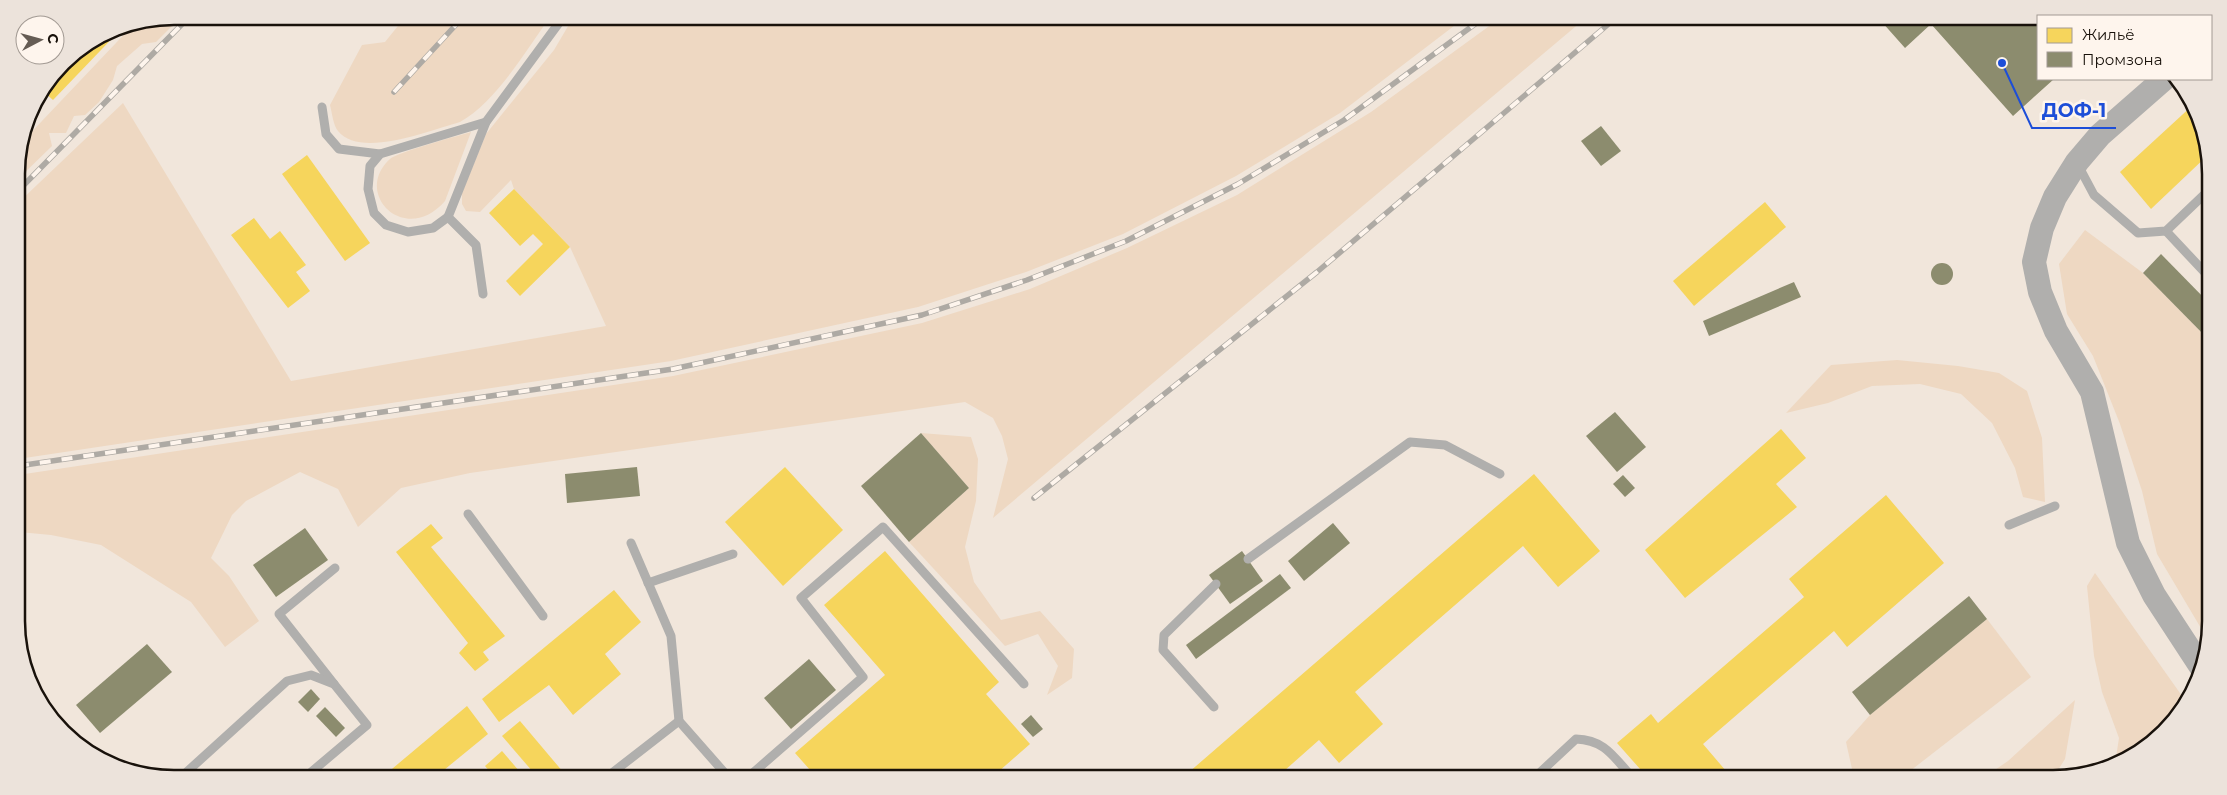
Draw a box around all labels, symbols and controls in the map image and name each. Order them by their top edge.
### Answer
north arrow [15,15,65,65]
legend [2037,15,2212,80]
text: Жильё [2082,25,2135,44]
text: С [43,33,62,45]
text: Промзона [2082,50,2162,69]
callout: ДОФ-1 [2032,94,2116,128]
text: ДОФ-1 [2042,99,2106,122]

